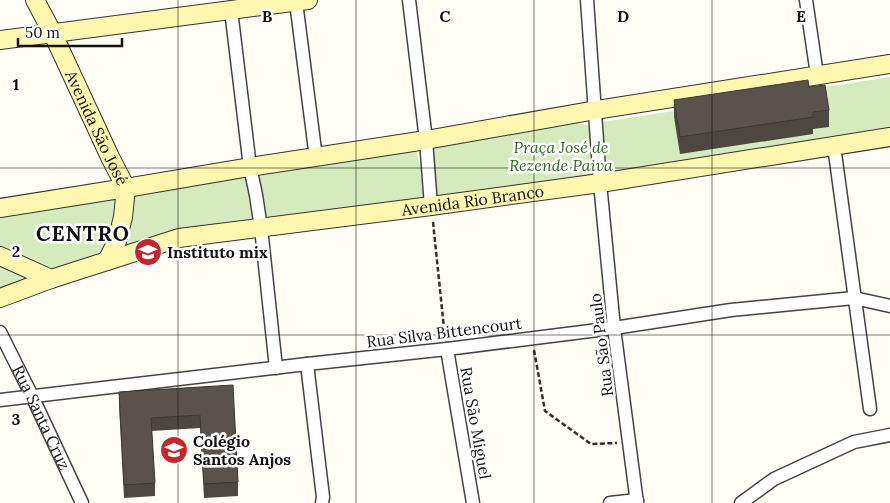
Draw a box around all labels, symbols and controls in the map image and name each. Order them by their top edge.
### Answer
text: B [262,6,273,26]
text: C [439,6,451,26]
text: D [617,6,629,26]
text: E [796,6,806,26]
scale bar [18,15,121,47]
text: 50 m [25,23,60,42]
street label: Avenida São José [61,66,133,189]
text: 1 [13,74,19,94]
park label: Praça José de Rezende Paiva [509,137,613,175]
street label: Avenida Rio Branco [399,181,545,220]
district label: CENTRO [36,220,130,247]
school or university icon: Instituto mix [133,237,163,267]
text: 2 [12,241,20,261]
place label: Instituto mix [167,242,268,262]
street label: Rua São Paulo [585,292,617,398]
street label: Rua Silva Bittencourt [365,312,524,351]
street label: Rua Santa Cruz [8,362,75,473]
street label: Rua São Miguel [456,365,496,481]
text: 3 [12,409,21,429]
place label: Colégio Santos Anjos [193,431,291,469]
school or university icon: Colégio Santos Anjos [159,435,189,465]

